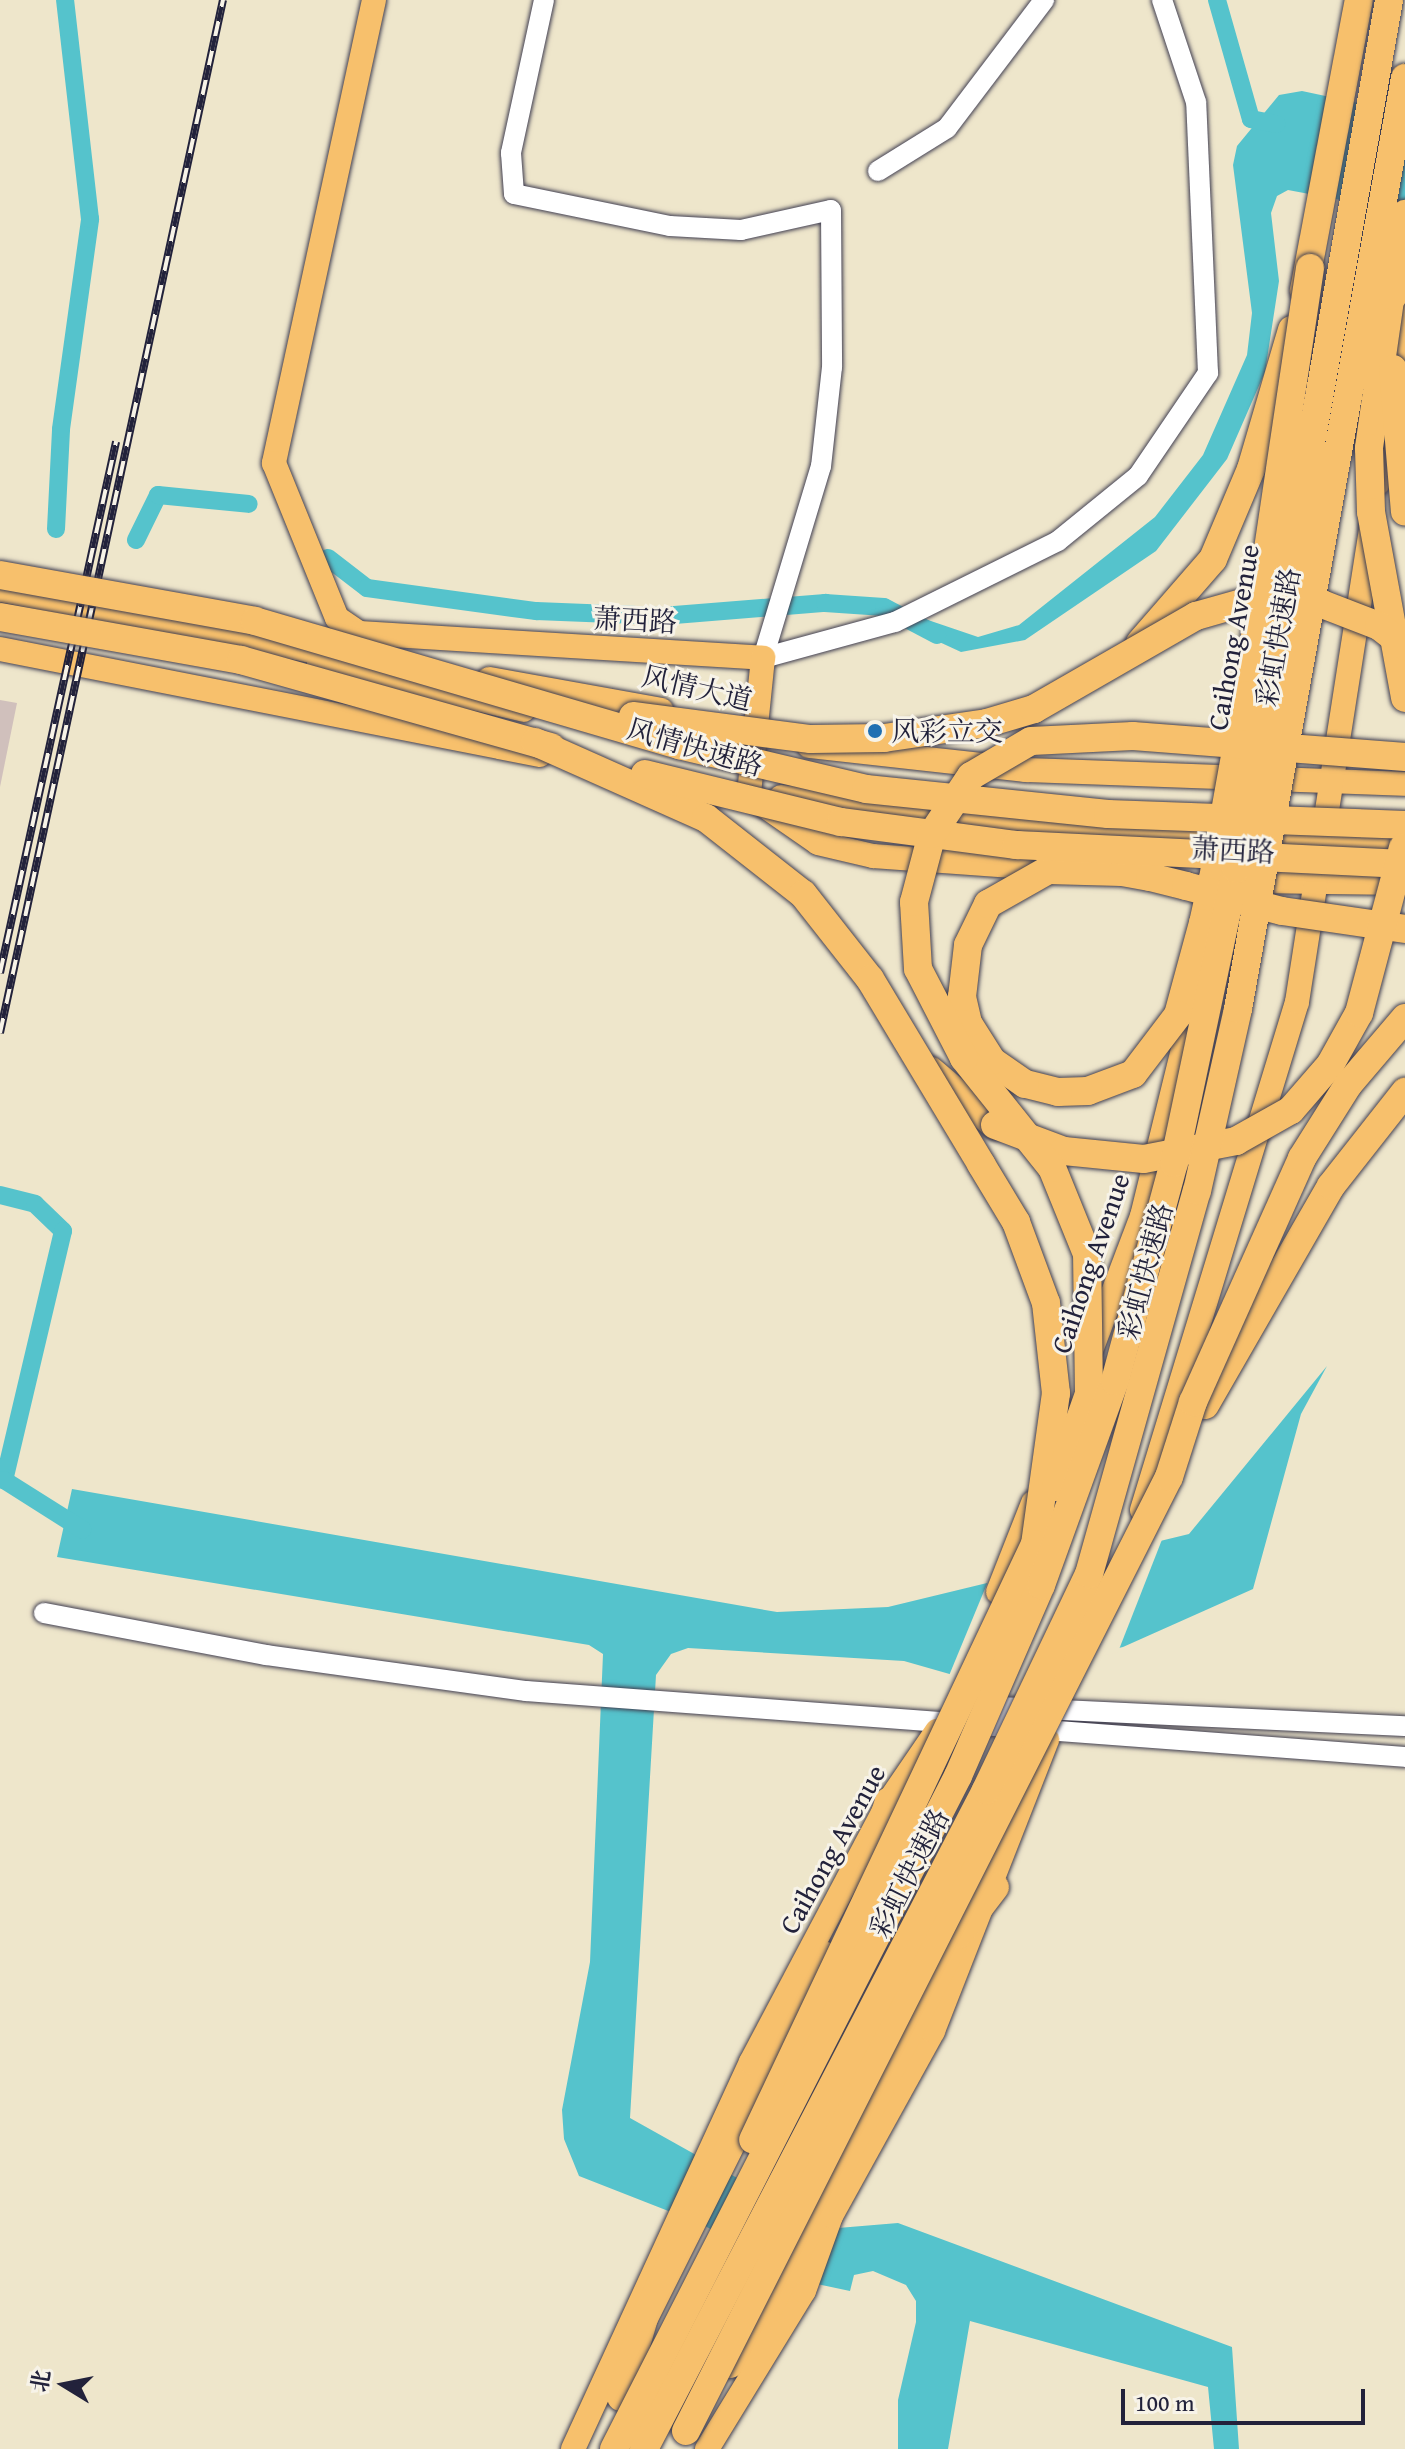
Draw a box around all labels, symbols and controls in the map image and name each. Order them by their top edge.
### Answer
street label: Caihong Avenue [1200,541,1266,733]
street label: 彩虹快速路 [1249,565,1307,709]
street label: 萧西路 [592,601,678,639]
street label: 风情大道 [639,659,755,717]
street label: 风情快速路 [623,712,767,782]
place label: 风彩立交 [891,714,1003,748]
marker: 风彩立交 [866,722,884,740]
street label: 萧西路 [1190,831,1276,869]
street label: Caihong Avenue [1043,1169,1137,1357]
street label: 彩虹快速路 [1111,1199,1179,1343]
street label: Caihong Avenue [772,1759,892,1939]
street label: 彩虹快速路 [862,1803,956,1943]
north arrow [24,2345,104,2425]
text: 北 [23,2367,58,2394]
scale bar [1125,2373,1369,2423]
text: 100 m [1135,2385,1195,2420]

